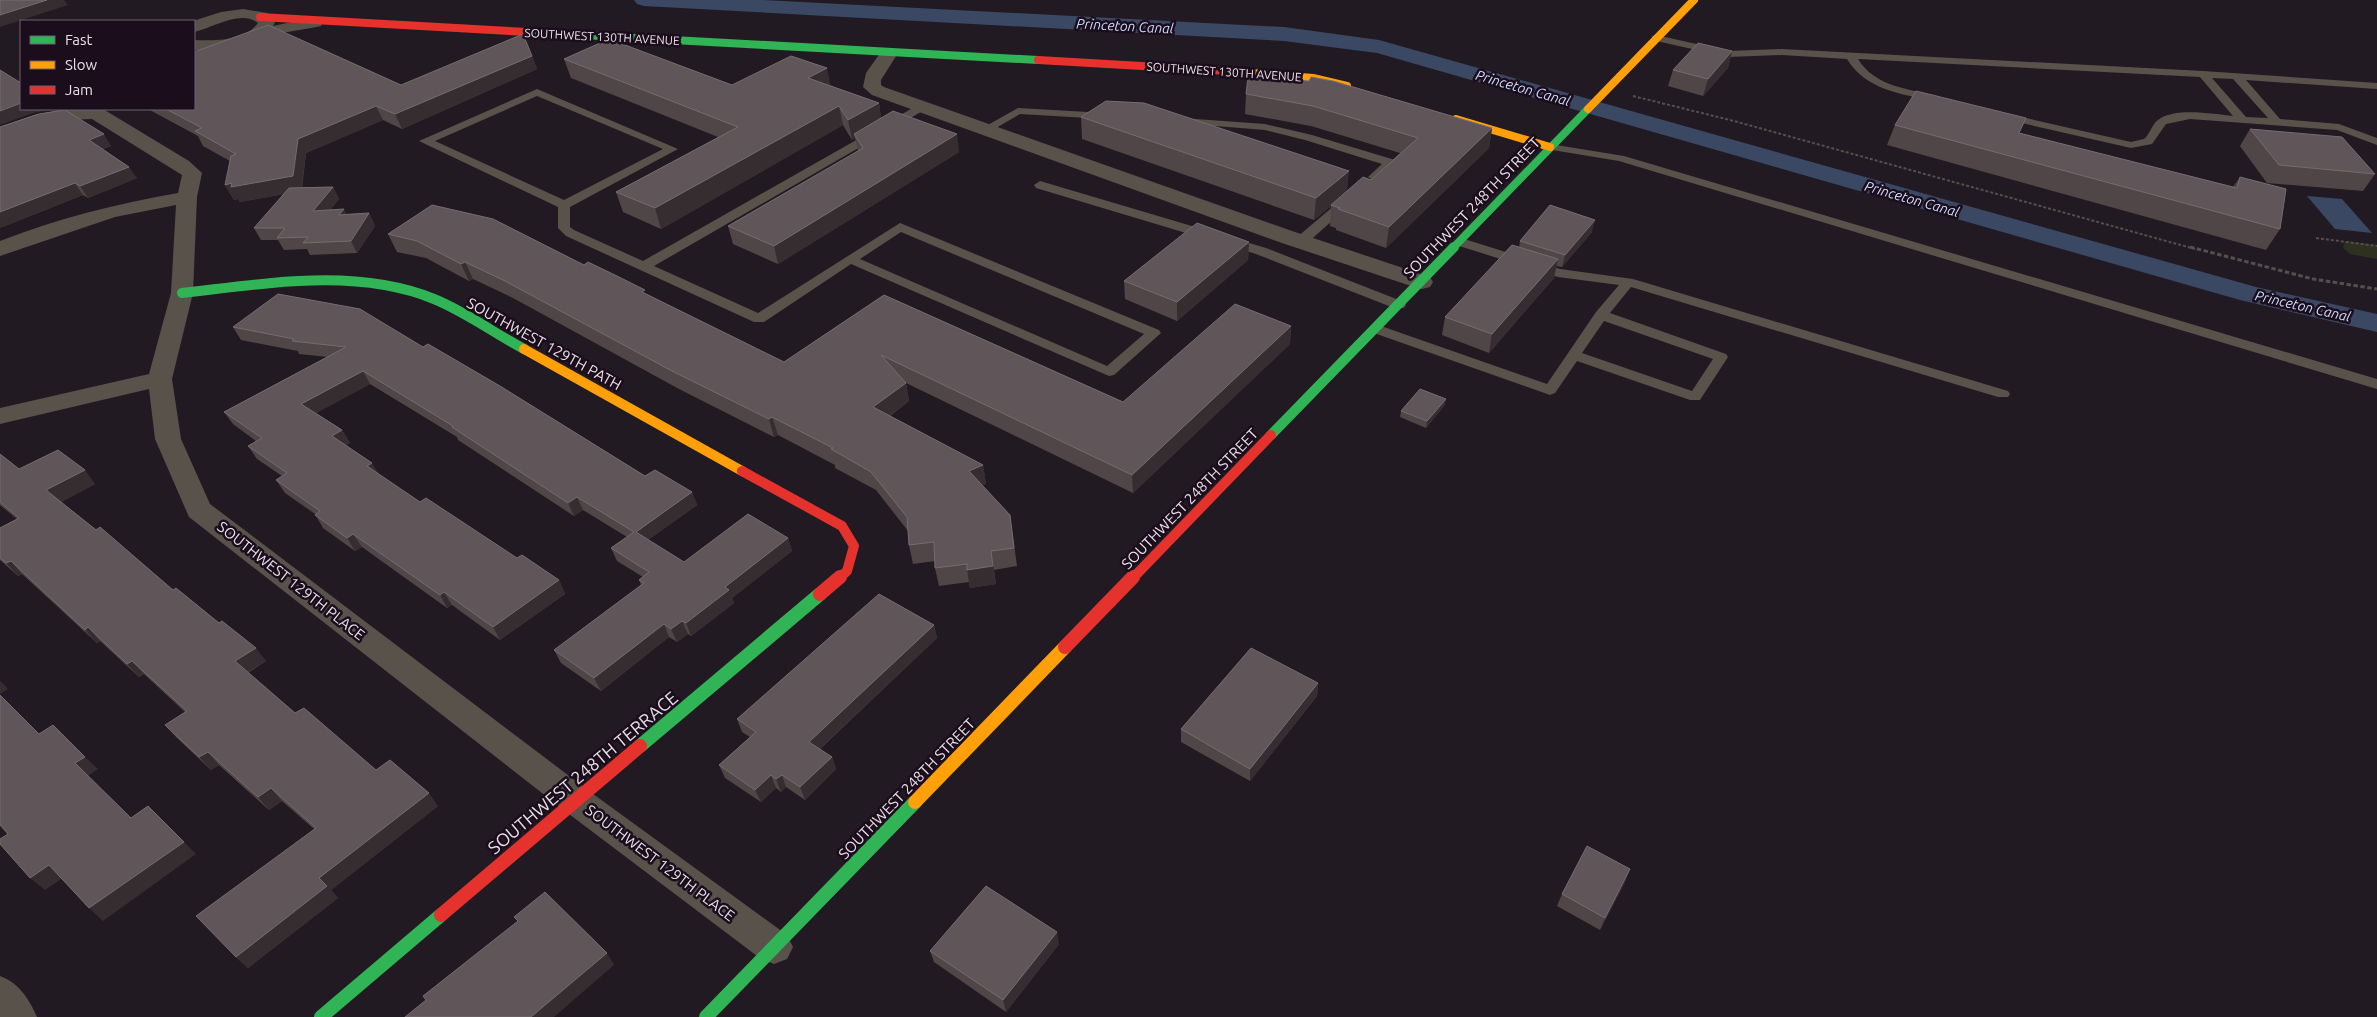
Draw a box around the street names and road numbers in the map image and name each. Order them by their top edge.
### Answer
street label: SOUTHWEST 130TH AVENUE [524,26,680,47]
street label: SOUTHWEST 130TH AVENUE [1146,60,1302,83]
street label: SOUTHWEST 248TH STREET [1400,133,1544,281]
street label: SOUTHWEST 129TH PATH [464,294,624,393]
street label: SOUTHWEST 248TH STREET [1118,424,1262,572]
street label: SOUTHWEST 129TH PLACE [214,518,368,643]
street label: SOUTHWEST 248TH TERRACE [483,687,681,857]
street label: SOUTHWEST 248TH STREET [835,714,979,862]
street label: SOUTHWEST 129TH PLACE [582,801,738,924]

